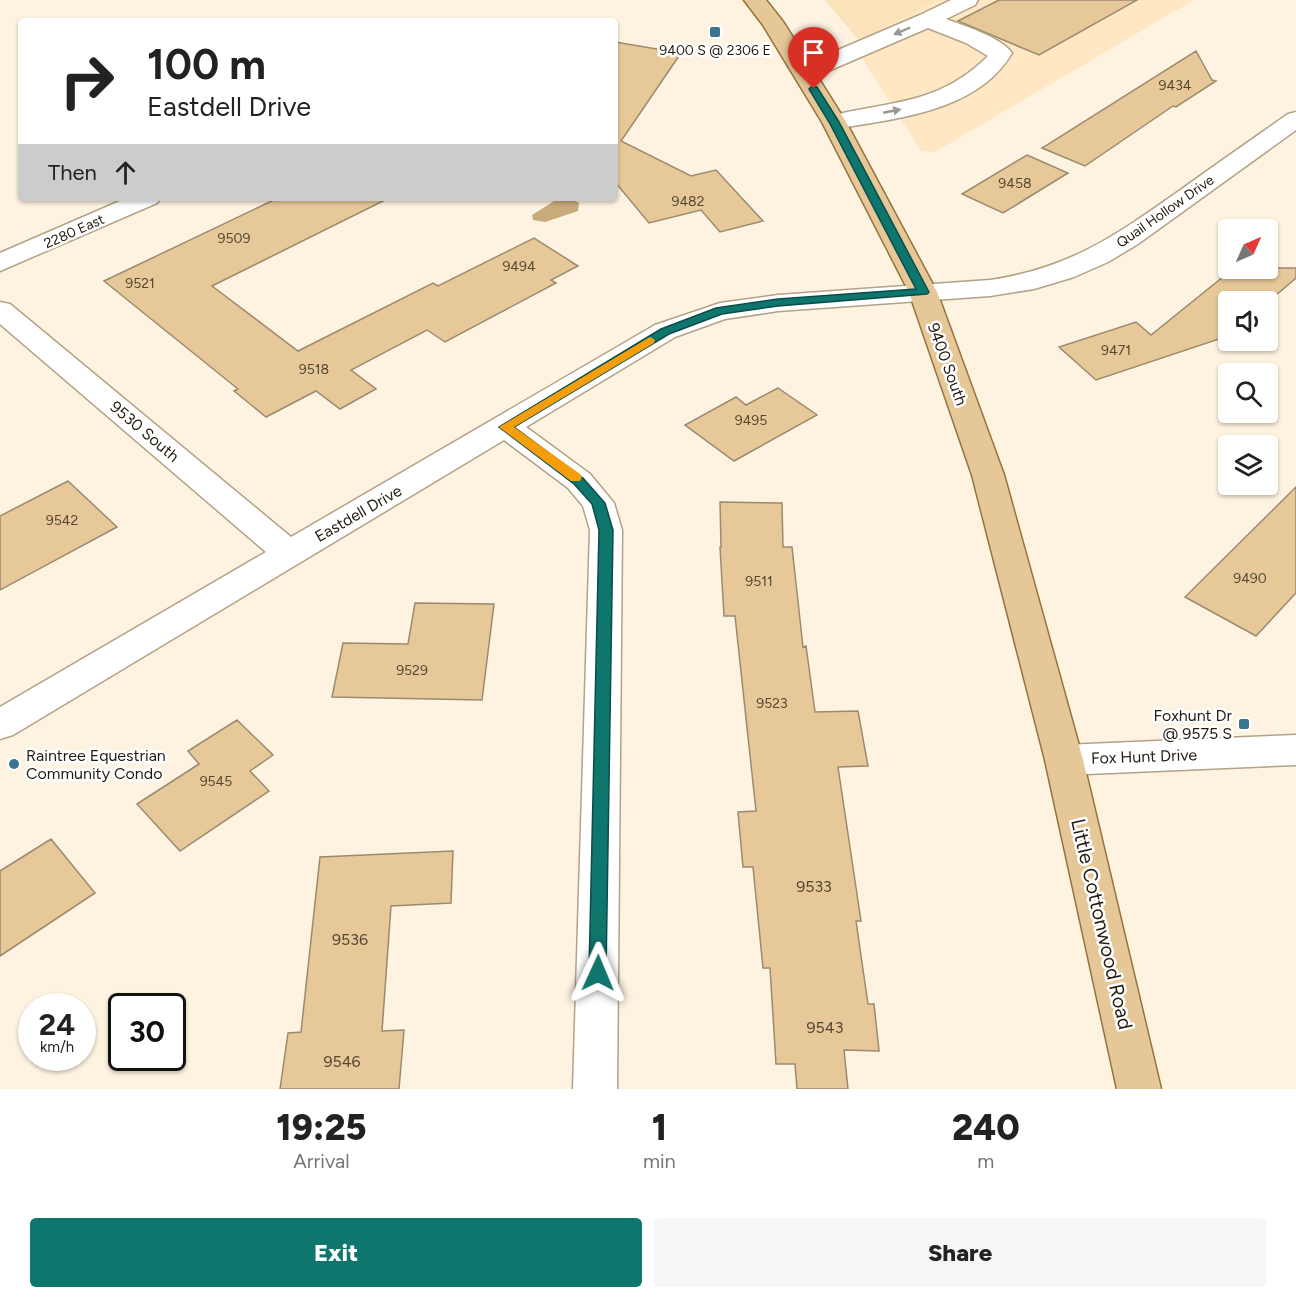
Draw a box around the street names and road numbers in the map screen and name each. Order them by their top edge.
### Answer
street label: Quail Hollow Drive [1113,171,1218,251]
street label: 2280 East [42,211,107,252]
street label: 9400 South [924,320,971,408]
street label: 9530 South [106,397,183,466]
street label: Eastdell Drive [311,481,405,546]
street label: Fox Hunt Drive [1091,745,1198,768]
street label: Little Cottonwood Road [1066,816,1138,1032]

